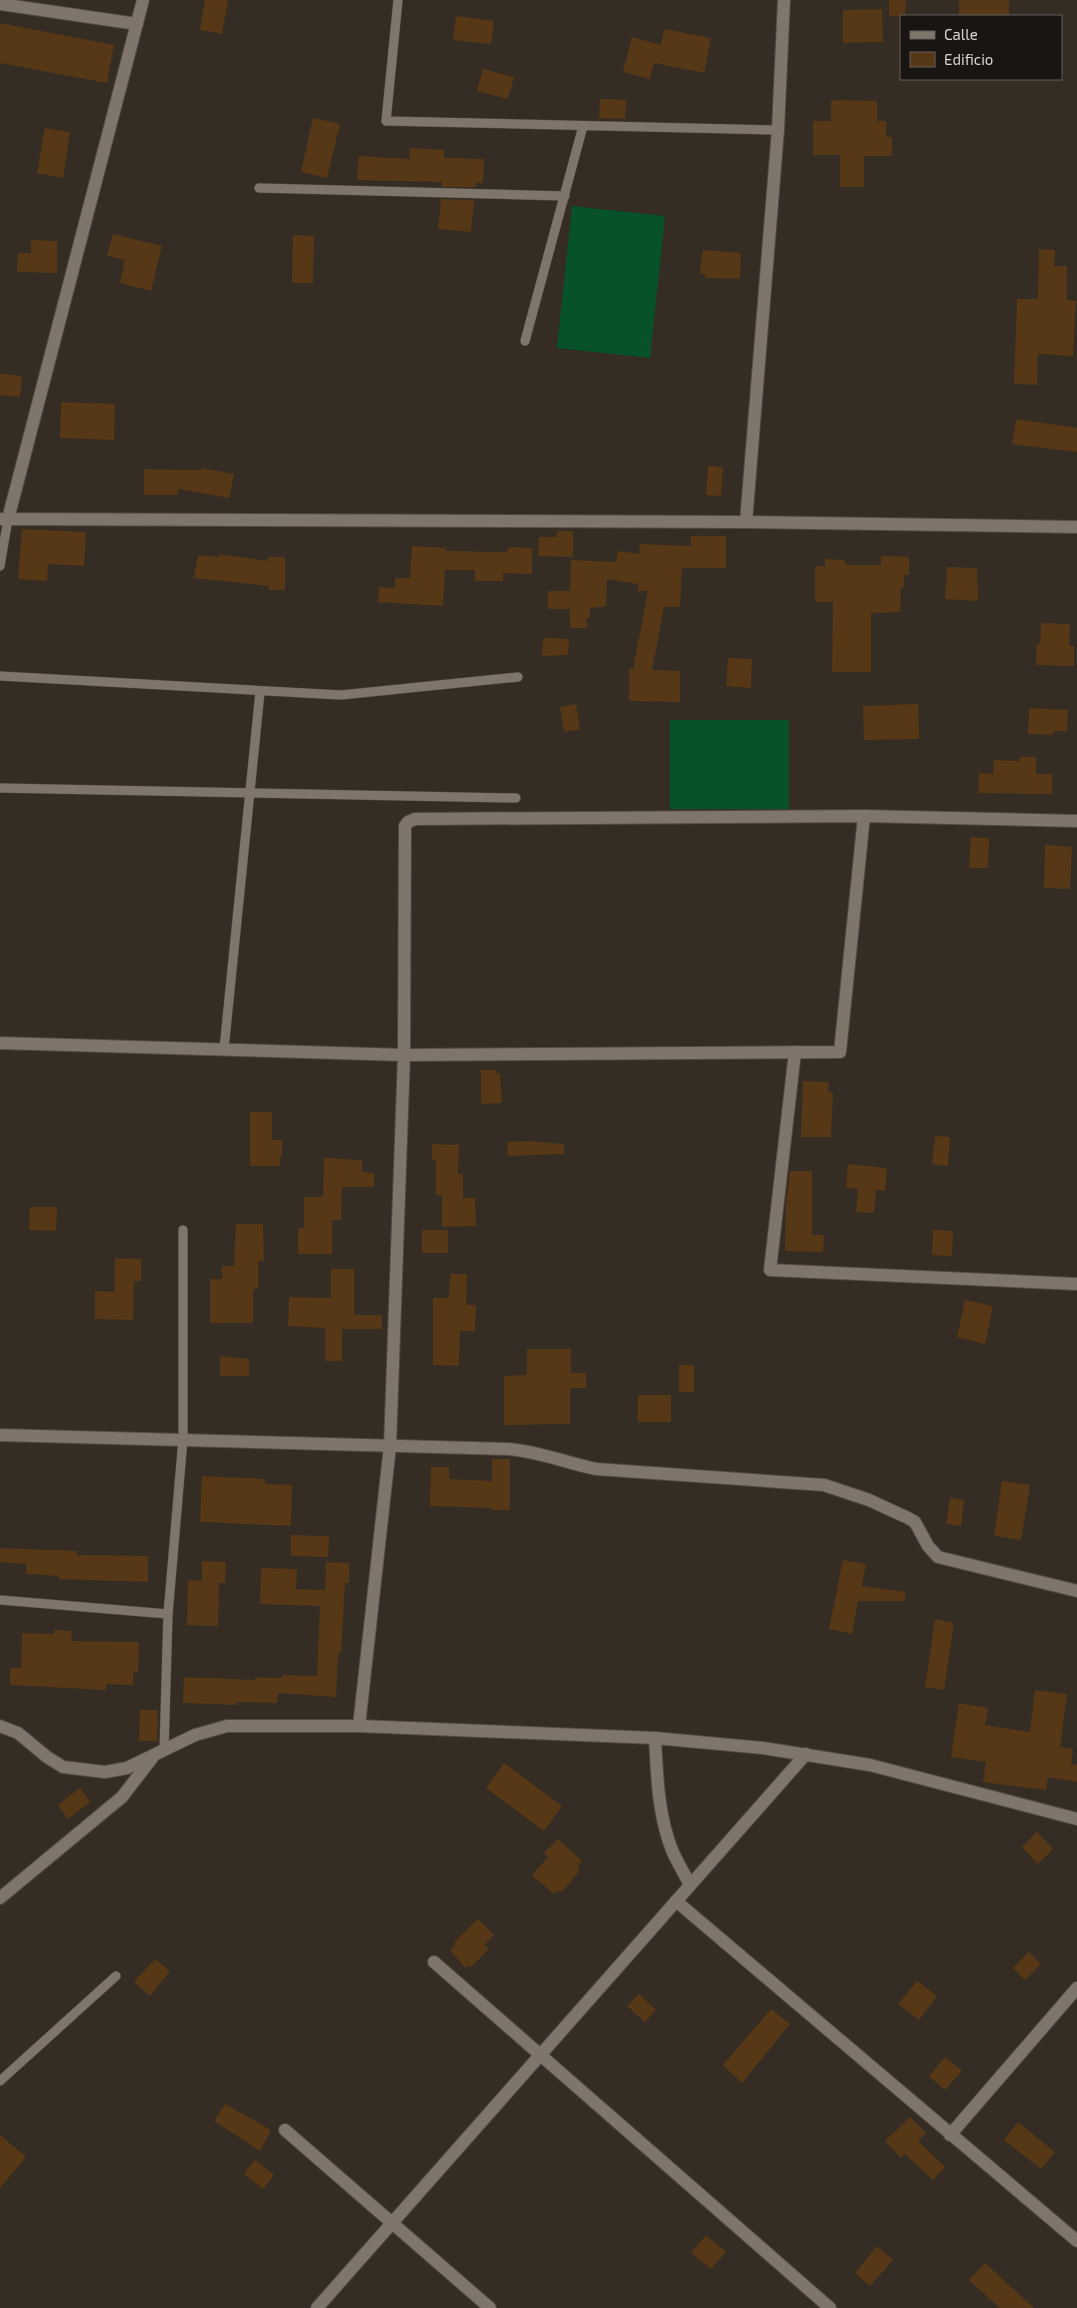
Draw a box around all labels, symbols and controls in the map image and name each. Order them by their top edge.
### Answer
legend [900,15,1062,80]
text: Calle [944,25,978,43]
text: Edificio [944,50,993,68]

